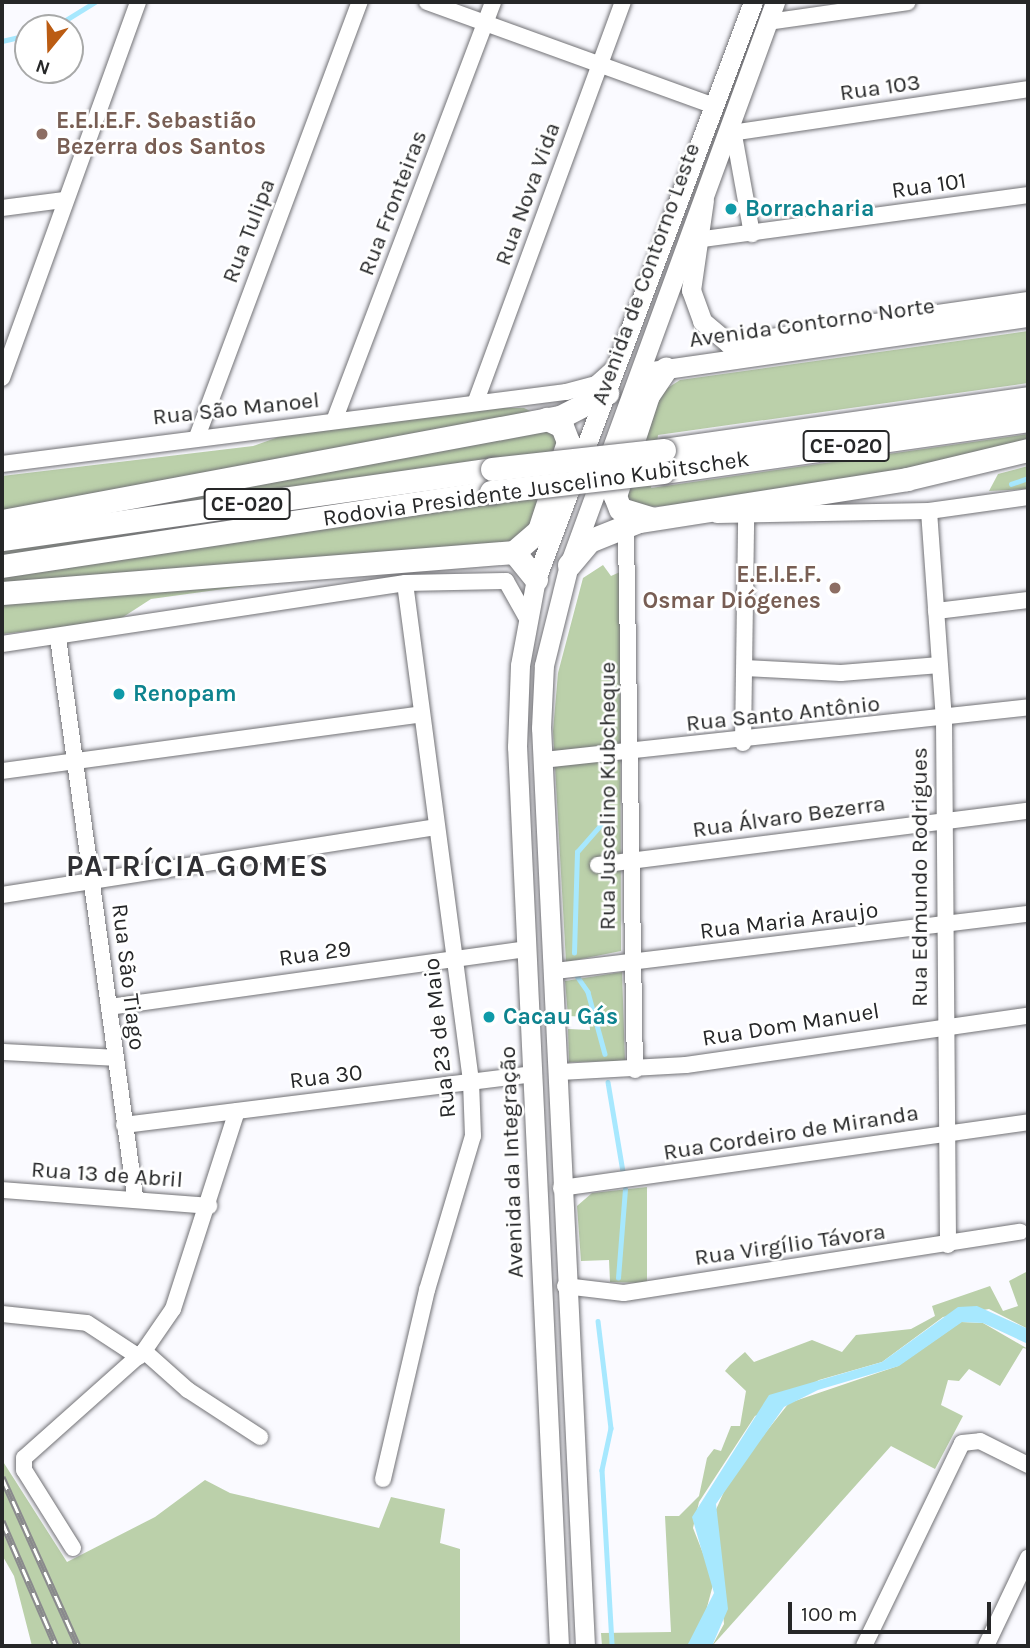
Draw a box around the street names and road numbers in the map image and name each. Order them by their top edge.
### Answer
street label: Rua 103 [838,69,922,107]
street label: Rua Nova Vida [489,119,567,269]
street label: Rua Fronteiras [353,126,433,280]
street label: Avenida de Contorno Leste [586,139,706,409]
street label: Rua 101 [890,167,968,205]
street label: Rua Tulipa [217,175,281,287]
street label: Avenida Contorno Norte [687,292,937,354]
street label: Rua São Manoel [151,387,321,431]
road number: CE-020 [802,428,890,464]
street label: Rodovia Presidente Juscelino Kubitschek [321,445,751,533]
road number: CE-020 [203,486,291,522]
street label: Rua Juscelino Kubcheque [594,662,622,930]
street label: Rua Santo Antônio [685,690,881,738]
street label: Rua Edmundo Rodrigues [906,747,934,1007]
street label: Rua Álvaro Bezerra [691,790,887,844]
street label: Rua Maria Araujo [698,896,880,946]
street label: Rua São Tiago [105,902,151,1052]
street label: Rua 29 [277,935,353,973]
street label: Rua 23 de Maio [418,957,462,1119]
street label: Rua Dom Manuel [700,997,882,1053]
street label: Avenida da Integração [494,1046,530,1278]
street label: Rua 30 [288,1059,364,1095]
street label: Rua Cordeiro de Miranda [661,1099,921,1167]
street label: Rua 13 de Abril [30,1156,184,1194]
street label: Rua Virgílio Távora [693,1218,887,1272]

